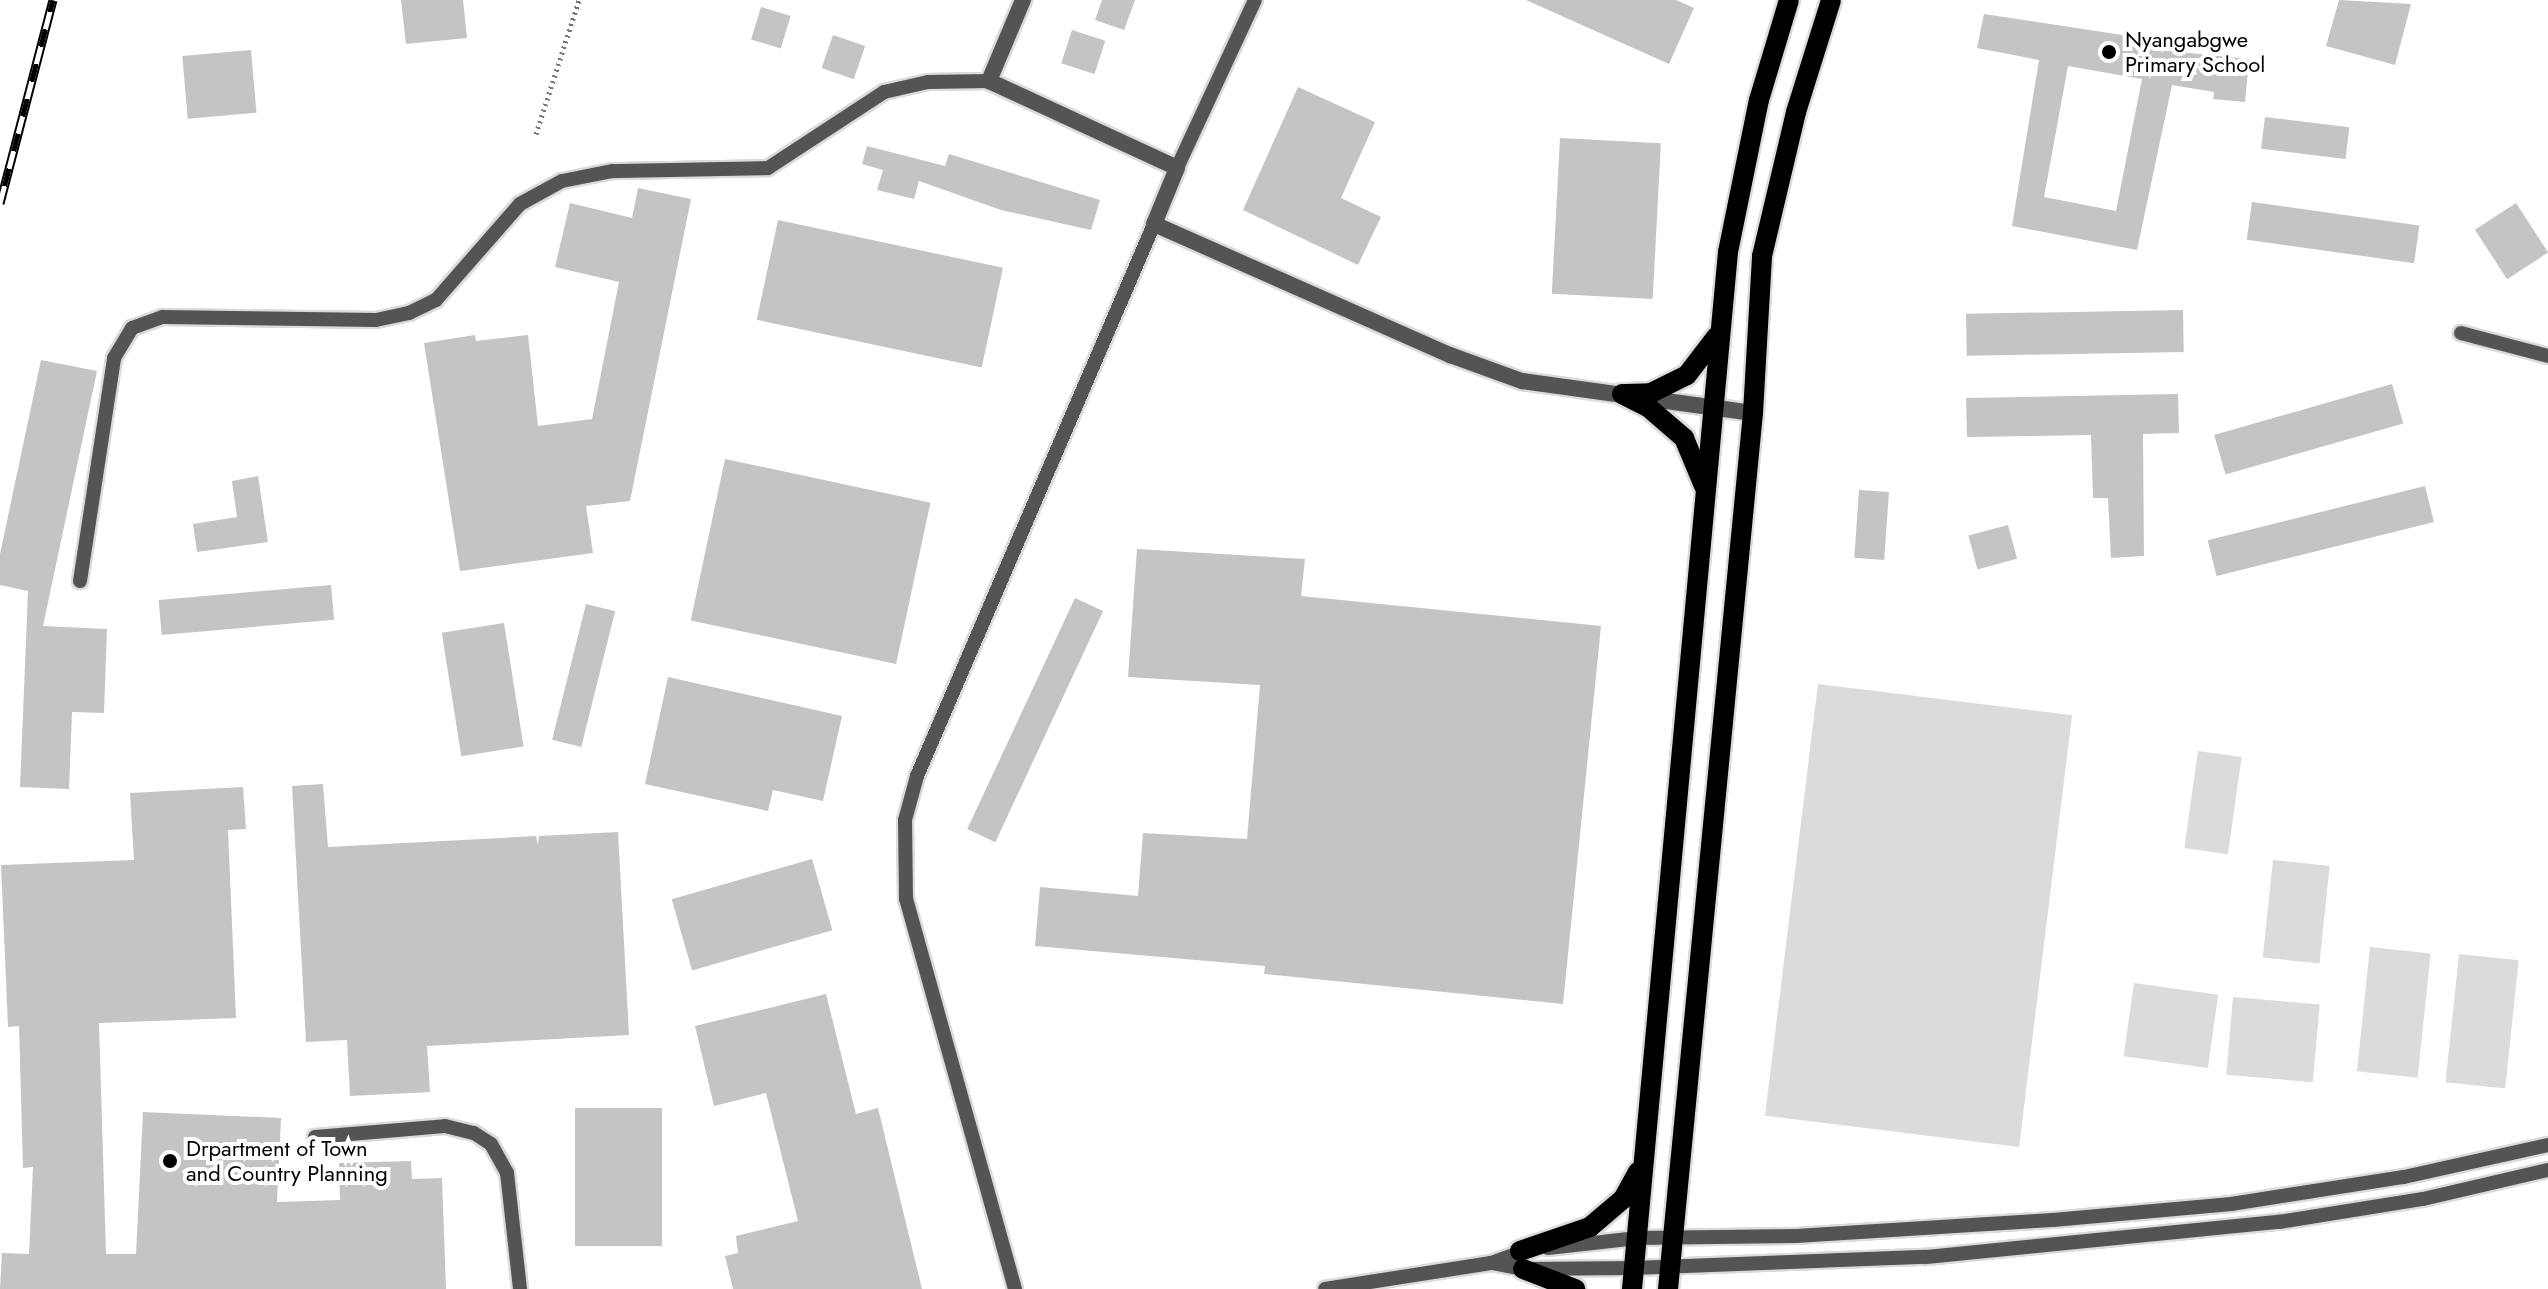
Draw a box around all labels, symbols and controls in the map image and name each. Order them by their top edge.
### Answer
place label: Nyangabgwe Primary School [2125,26,2265,78]
marker: Nyangabgwe Primary School [2100,43,2118,61]
place label: Drpartment of Town and Country Planning [186,1135,388,1186]
marker: Drpartment of Town and Country Planning [161,1152,179,1170]

